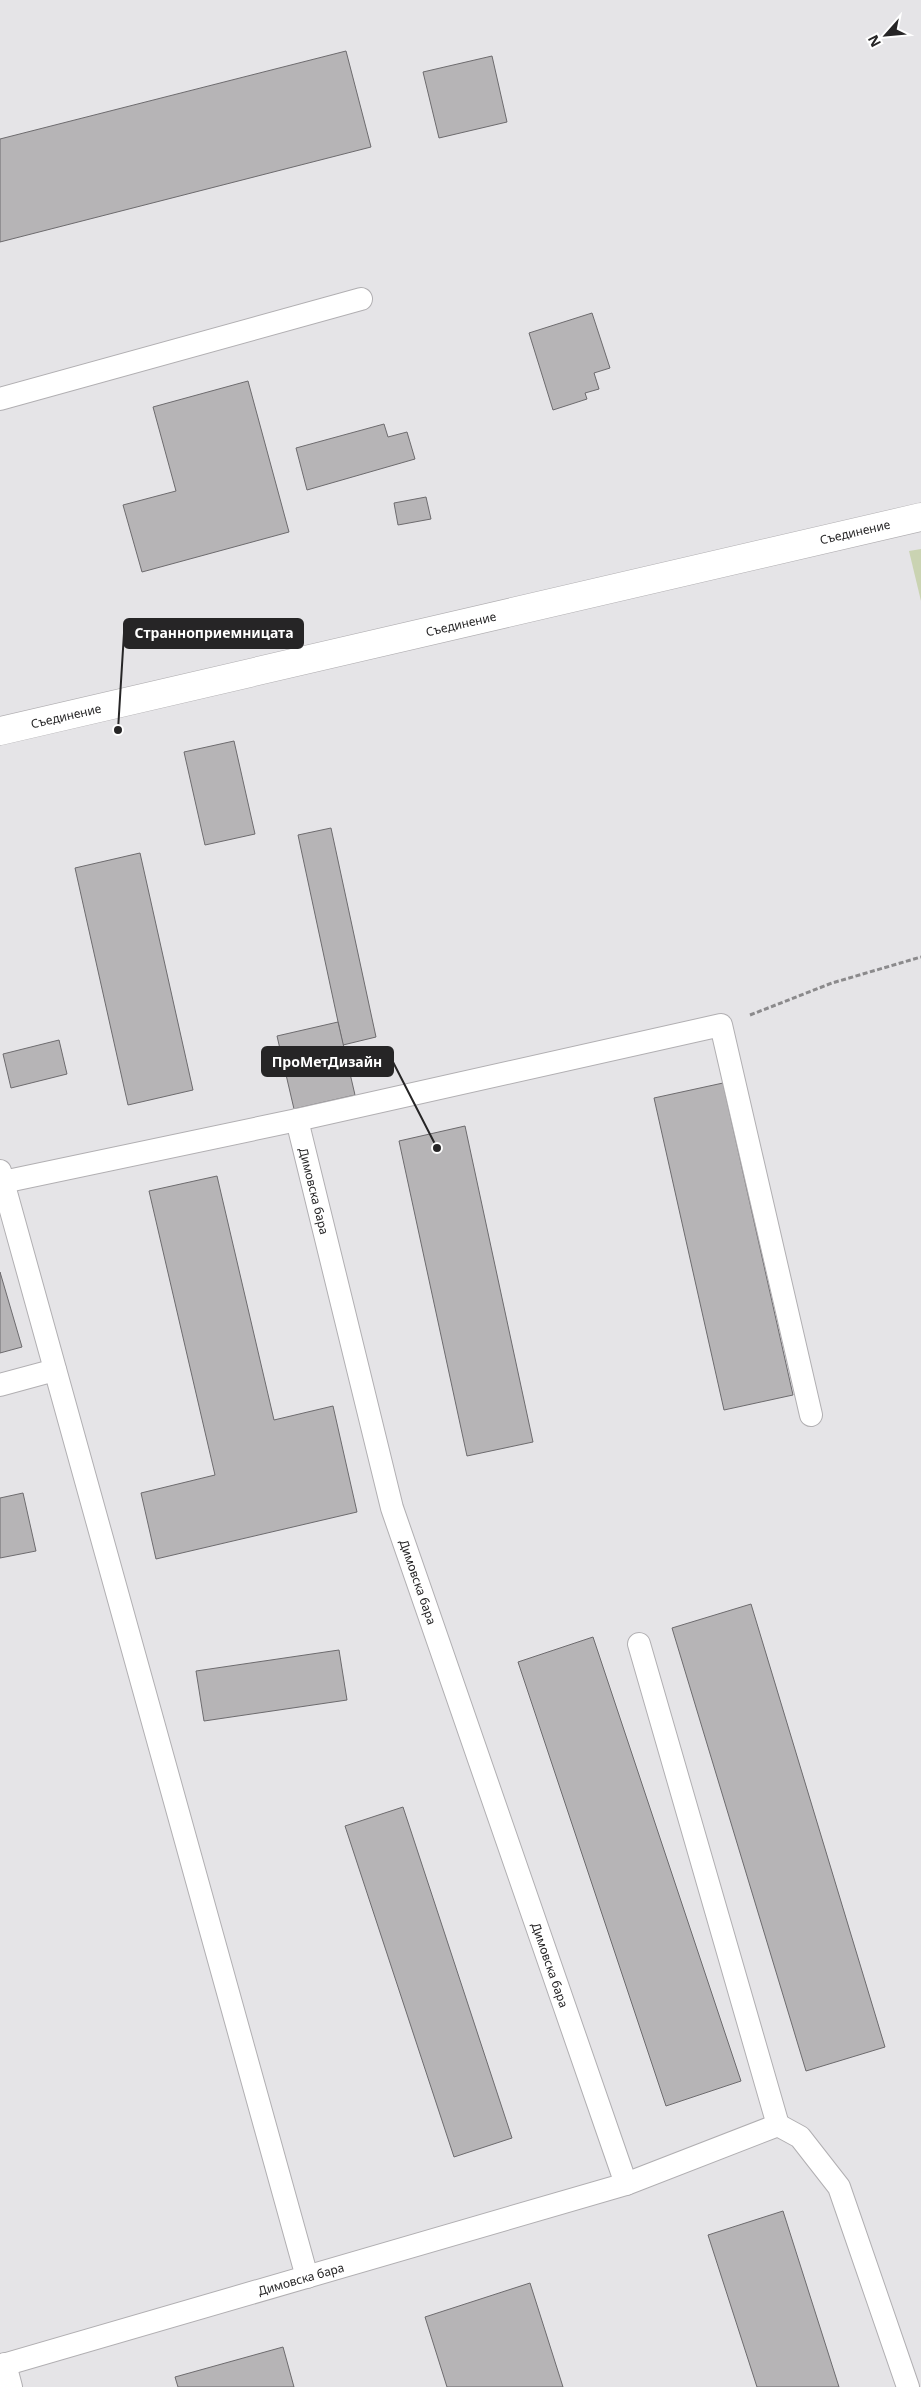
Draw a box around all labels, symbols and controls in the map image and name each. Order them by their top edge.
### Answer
north arrow [861,10,911,60]
text: N [863,32,885,51]
street label: Съединение [818,516,892,548]
street label: Съединение [424,608,498,640]
callout: Странноприемницата [124,619,303,648]
text: Странноприемницата [134,623,294,642]
street label: Съединение [29,700,103,732]
callout: ПроМетДизайн [262,1047,393,1076]
text: ПроМетДизайн [272,1052,382,1071]
street label: Димовска бара [295,1146,333,1236]
street label: Димовска бара [395,1537,441,1627]
street label: Димовска бара [527,1920,573,2010]
street label: Димовска бара [256,2259,346,2299]

